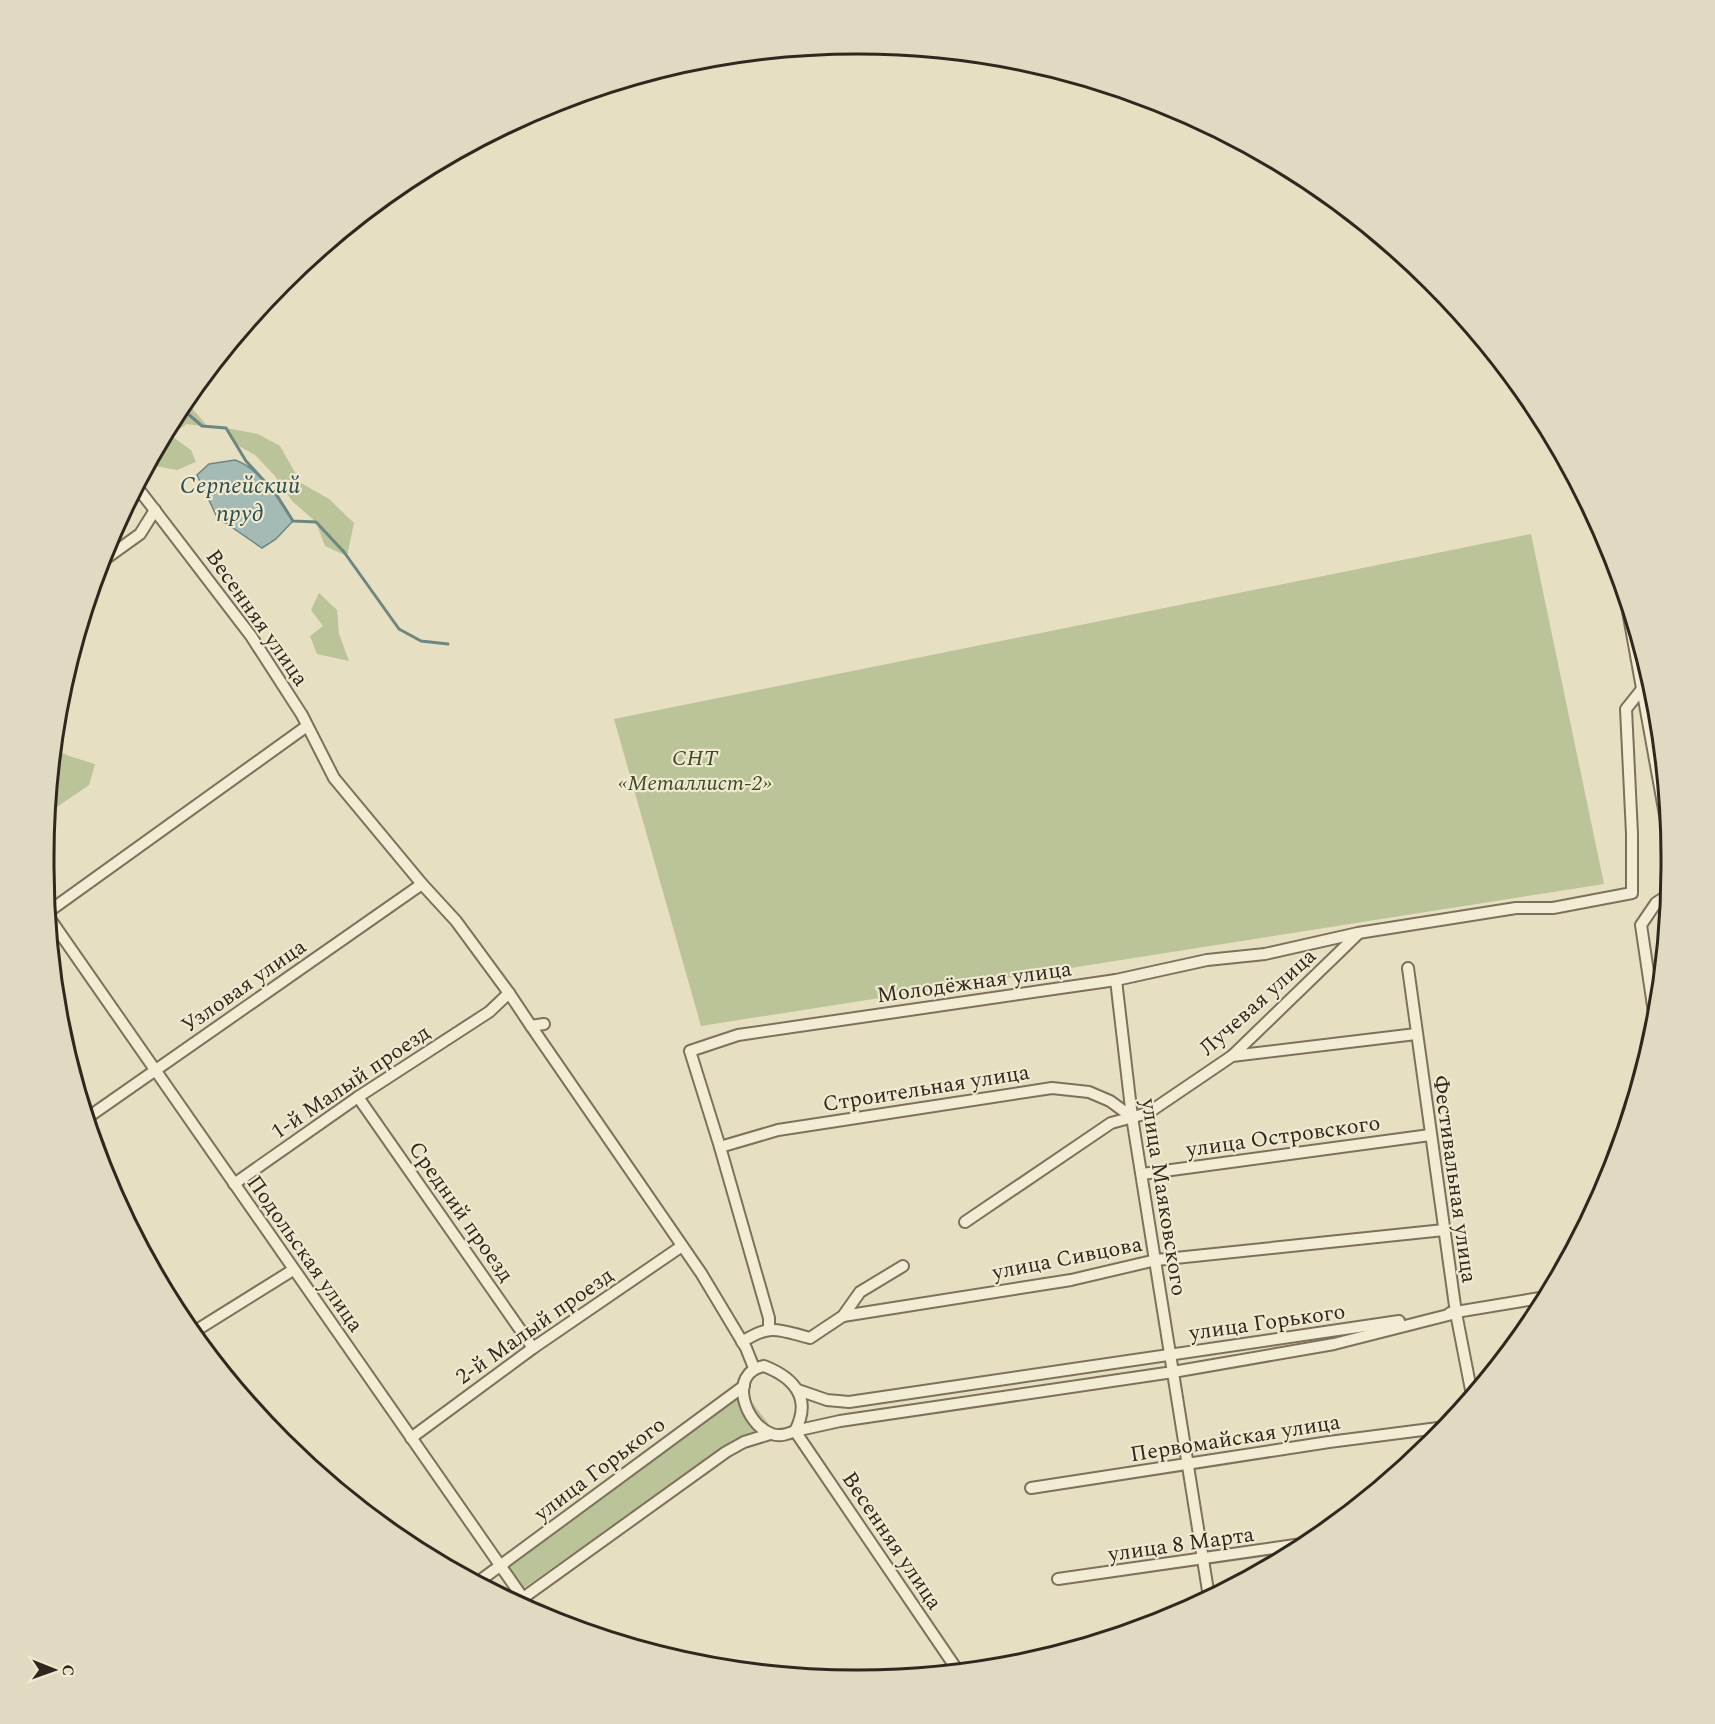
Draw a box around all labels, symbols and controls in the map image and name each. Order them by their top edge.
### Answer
water label: Серпейский пруд [180,468,301,532]
street label: Весенняя улица [197,542,317,693]
park label: СНТ «Металлист-2» [618,742,772,800]
street label: Узловая улица [174,931,313,1042]
street label: Лучевая улица [1192,940,1324,1064]
street label: Молодёжная улица [875,952,1074,1012]
street label: 1-й Малый проезд [264,1016,437,1148]
street label: Строительная улица [820,1056,1032,1121]
street label: Фестивальная улица [1424,1073,1485,1285]
street label: улица Маяковского [1131,1095,1195,1298]
street label: улица Островского [1183,1107,1382,1167]
street label: Средний проезд [400,1135,522,1289]
street label: Подольская улица [238,1168,372,1339]
street label: улица Сивцова [988,1228,1145,1289]
street label: 2-й Малый проезд [449,1259,621,1393]
street label: улица Горького [1186,1295,1347,1350]
street label: Первомайская улица [1128,1406,1343,1471]
street label: улица Горького [526,1409,673,1530]
street label: Весенняя улица [833,1465,951,1617]
street label: улица 8 Марта [1105,1518,1257,1571]
north arrow [24,1640,84,1700]
text: С [56,1664,80,1676]

